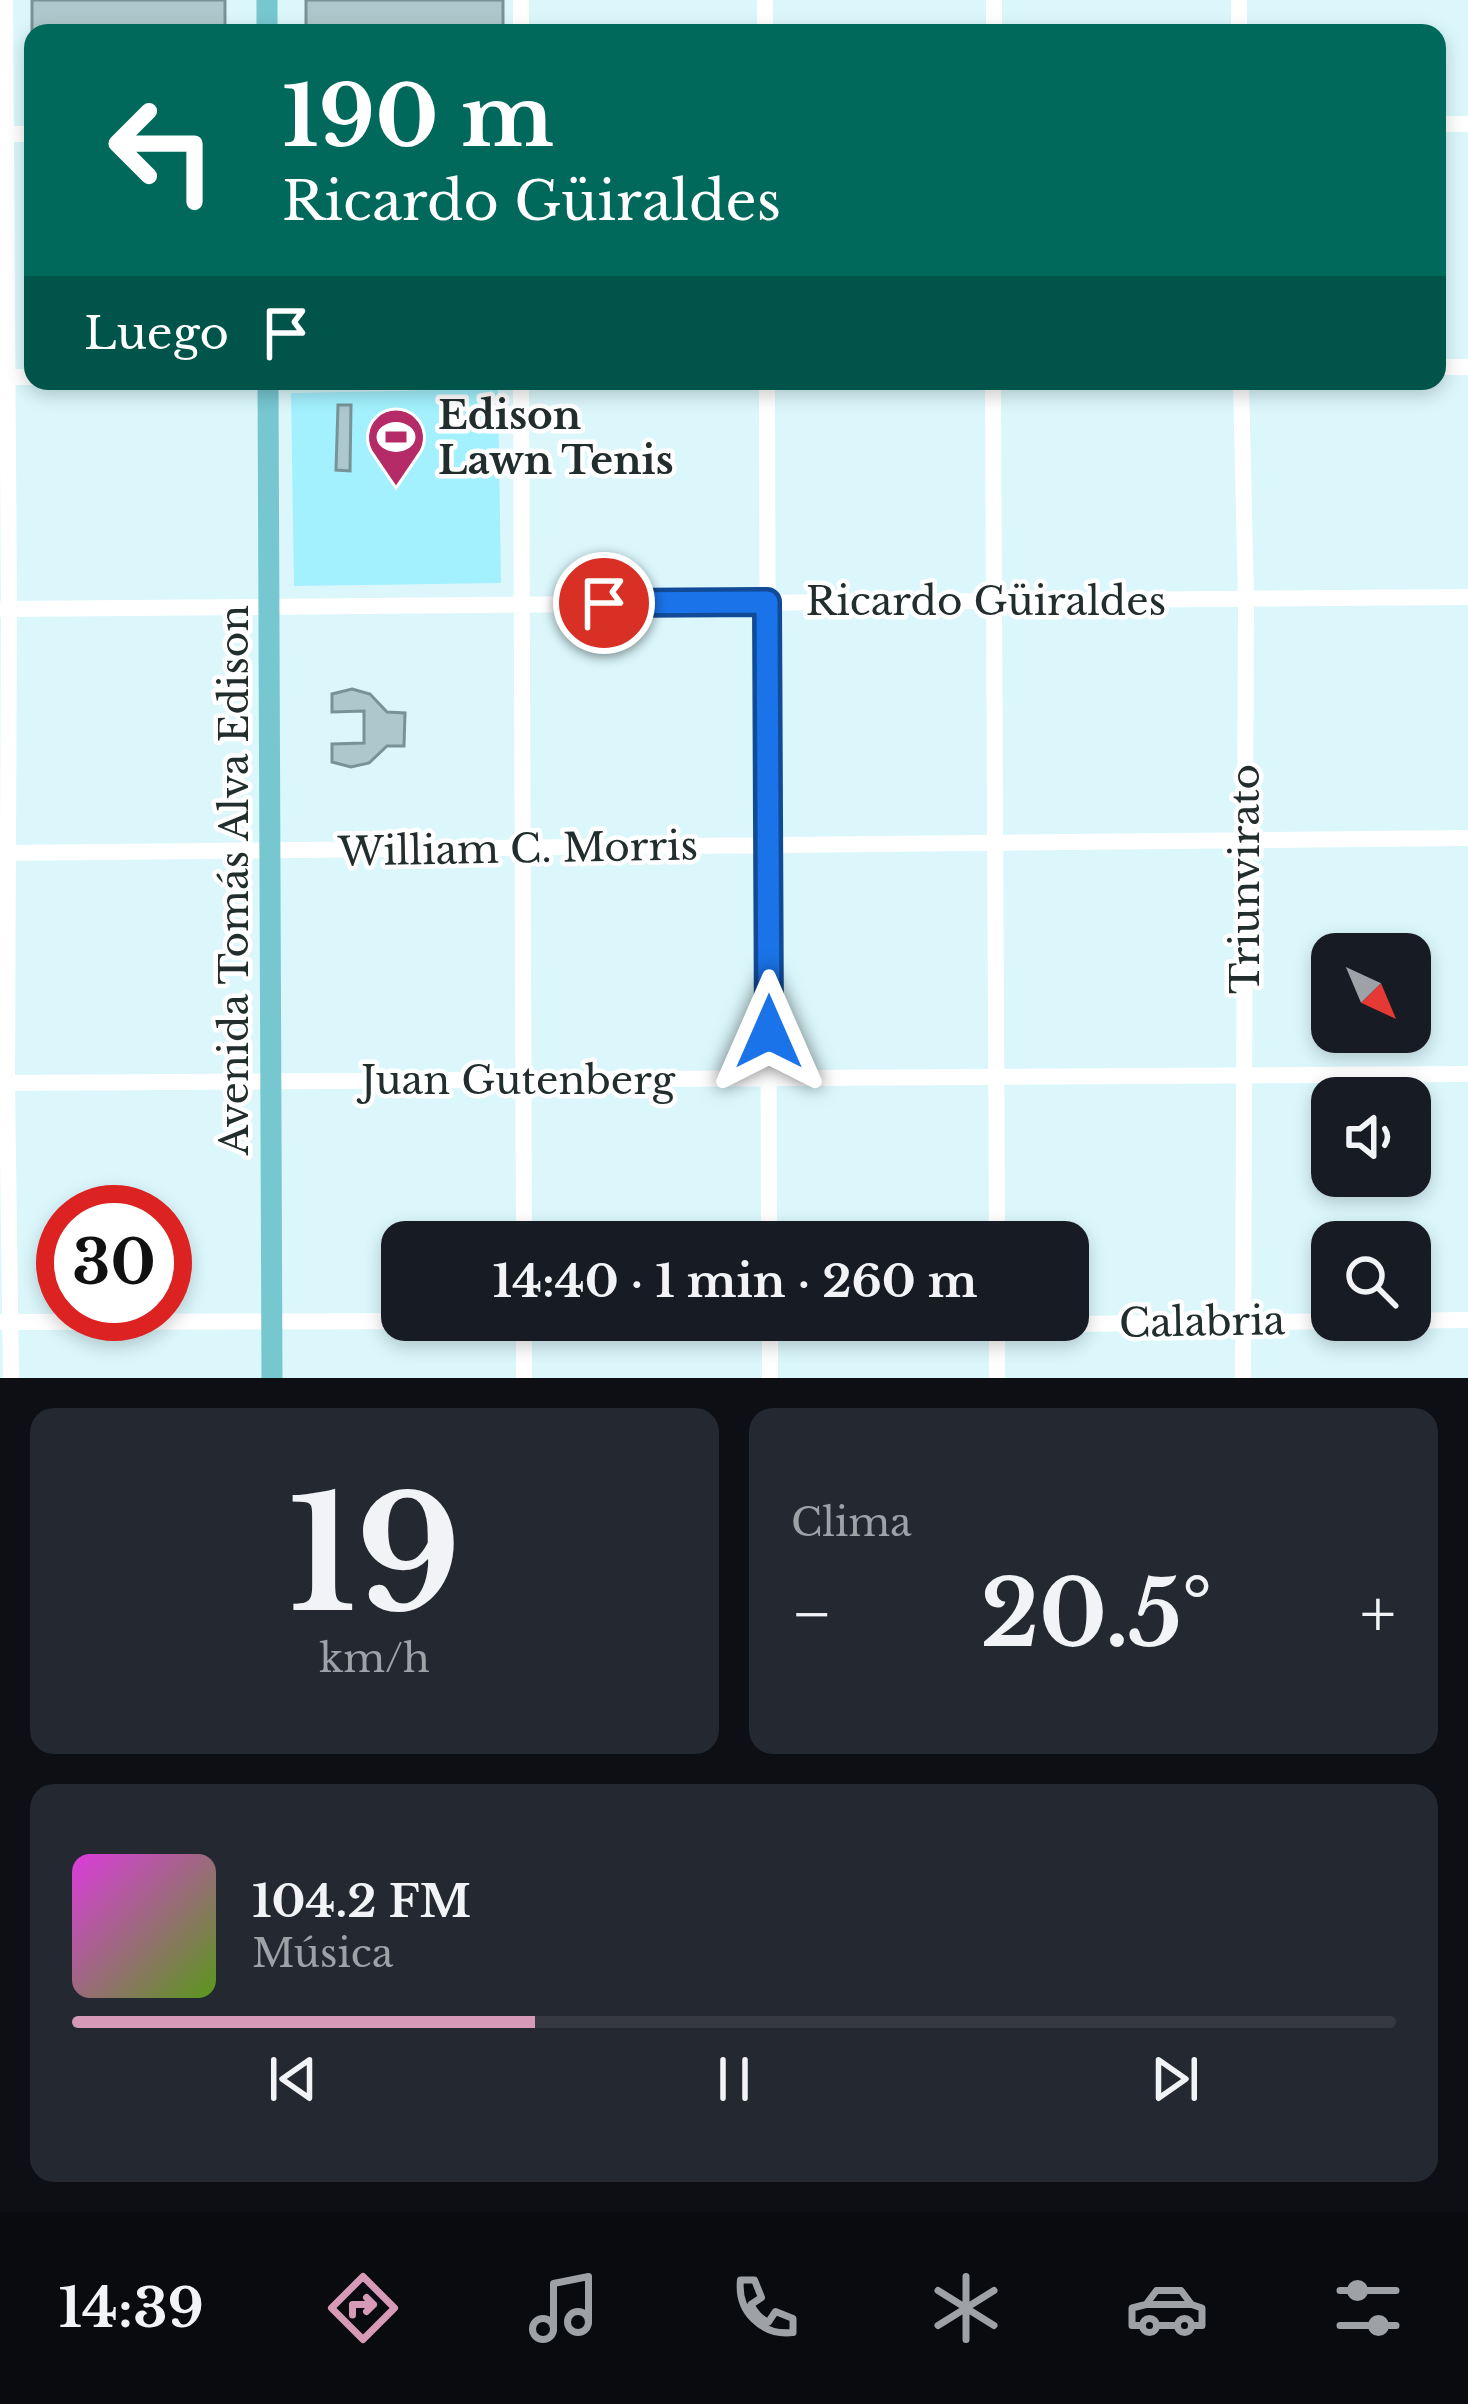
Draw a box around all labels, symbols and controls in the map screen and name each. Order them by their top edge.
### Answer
text: 190 m [282,65,554,169]
icon: left [84,72,240,228]
text: Ricardo Güiraldes [282,168,781,235]
icon: arrive [253,300,319,366]
text: Luego [84,305,229,361]
place label: Edison Lawn Tenis [438,391,674,485]
sports icon: Edison Lawn Tenis [365,406,427,488]
pin [553,552,655,654]
icon: arrive [571,570,637,636]
street label: Ricardo Güiraldes [806,577,1166,626]
street label: Avenida Tomás Alva Edison [210,605,259,1156]
street label: Triunvirato [1221,764,1270,994]
street label: William C. Morris [337,821,698,877]
north arrow [1311,933,1431,1053]
map controls [1311,933,1431,1341]
position arrow [706,969,832,1095]
street label: Juan Gutenberg [356,1056,676,1105]
button: sound [1311,1077,1431,1197]
speed limit sign: 30 [36,1185,192,1341]
button: search [1311,1221,1431,1341]
text: 14:40 · 1 min · 260 m [493,1253,977,1309]
street label: Calabria [1118,1296,1286,1348]
text: 19 [288,1459,461,1652]
text: Clima [791,1498,912,1547]
text: 20.5° [980,1559,1212,1670]
text: − [791,1573,833,1655]
text: + [1360,1573,1396,1655]
text: km/h [319,1634,430,1683]
text: 104.2 FM [252,1873,471,1929]
text: Música [252,1929,393,1978]
icon: previous [260,2046,326,2112]
icon: pause [701,2046,767,2112]
icon: next [1142,2046,1208,2112]
icon: directions [321,2266,405,2350]
icon: music [522,2266,606,2350]
icon: phone [723,2266,807,2350]
icon: climate [924,2266,1008,2350]
icon: car [1125,2266,1209,2350]
icon: filters [1326,2266,1410,2350]
text: 14:39 [58,2275,204,2342]

